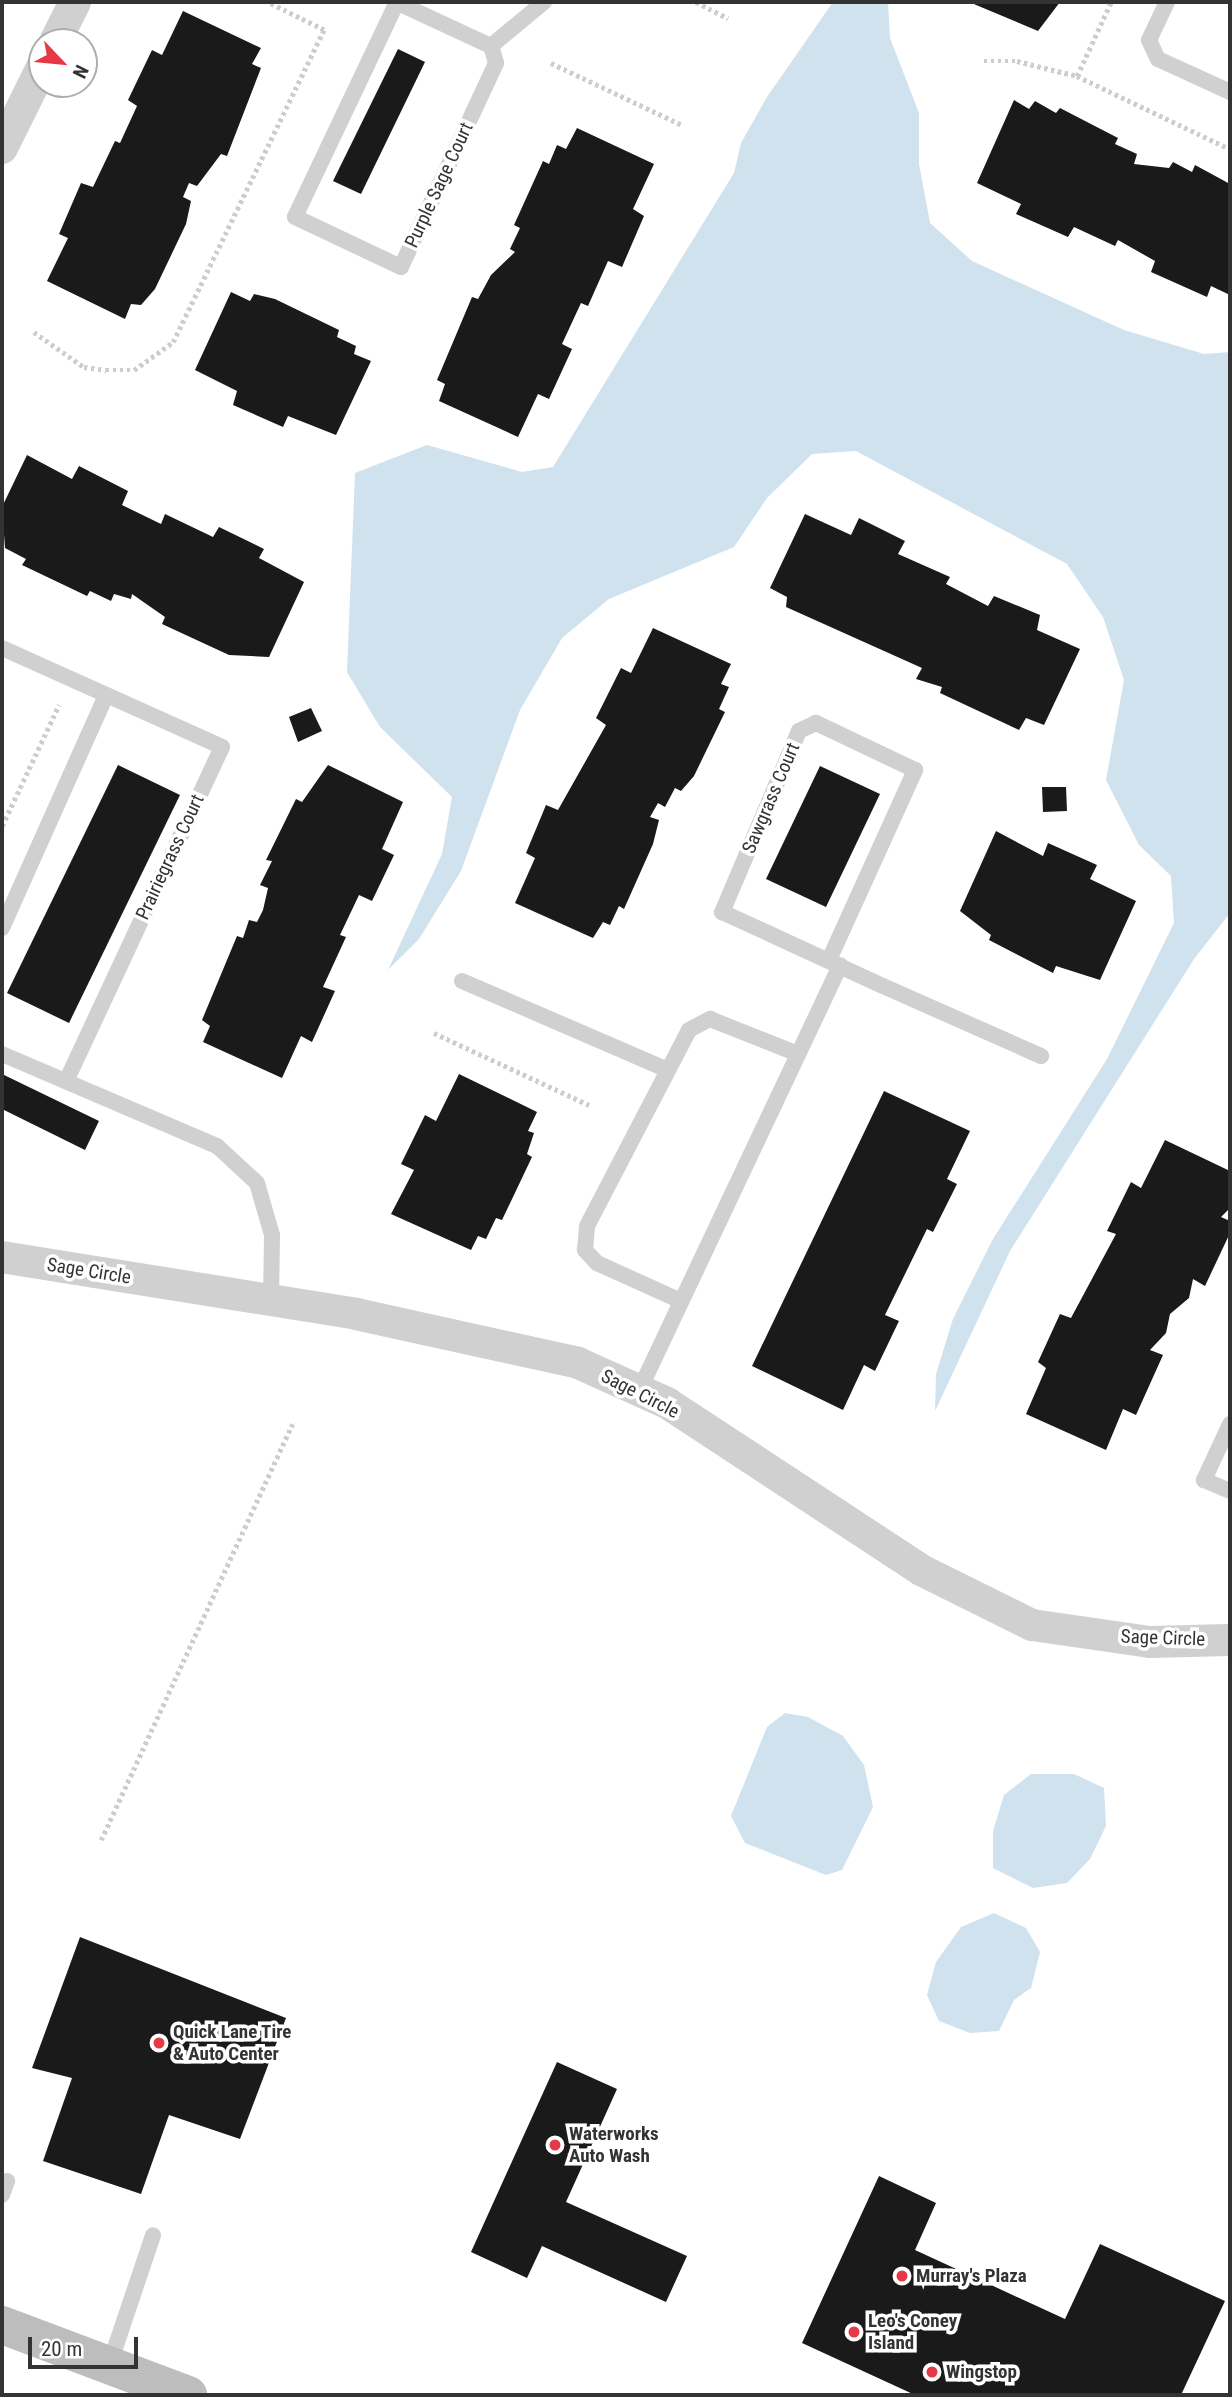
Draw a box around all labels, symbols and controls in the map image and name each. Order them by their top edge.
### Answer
north arrow [28,28,98,98]
text: N [68,61,93,82]
street label: Purple Sage Court [400,119,478,251]
street label: Sawgrass Court [737,739,805,857]
street label: Prairiegrass Court [131,791,209,923]
street label: Sage Circle [46,1253,132,1289]
street label: Sage Circle [597,1365,683,1423]
street label: Sage Circle [1120,1625,1206,1651]
place label: Quick Lane Tire & Auto Center [173,2021,292,2065]
marker: Quick Lane Tire & Auto Center [151,2035,167,2051]
place label: Waterworks Auto Wash [569,2123,659,2167]
marker: Waterworks Auto Wash [547,2137,563,2153]
place label: Murray's Plaza [916,2265,1027,2287]
marker: Murray's Plaza [894,2268,910,2284]
place label: Leo's Coney Island [868,2310,957,2354]
scale bar [32,2324,142,2368]
marker: Leo's Coney Island [846,2324,862,2340]
text: 20 m [41,2337,82,2361]
place label: Wingstop [946,2361,1017,2383]
marker: Wingstop [924,2364,940,2380]

